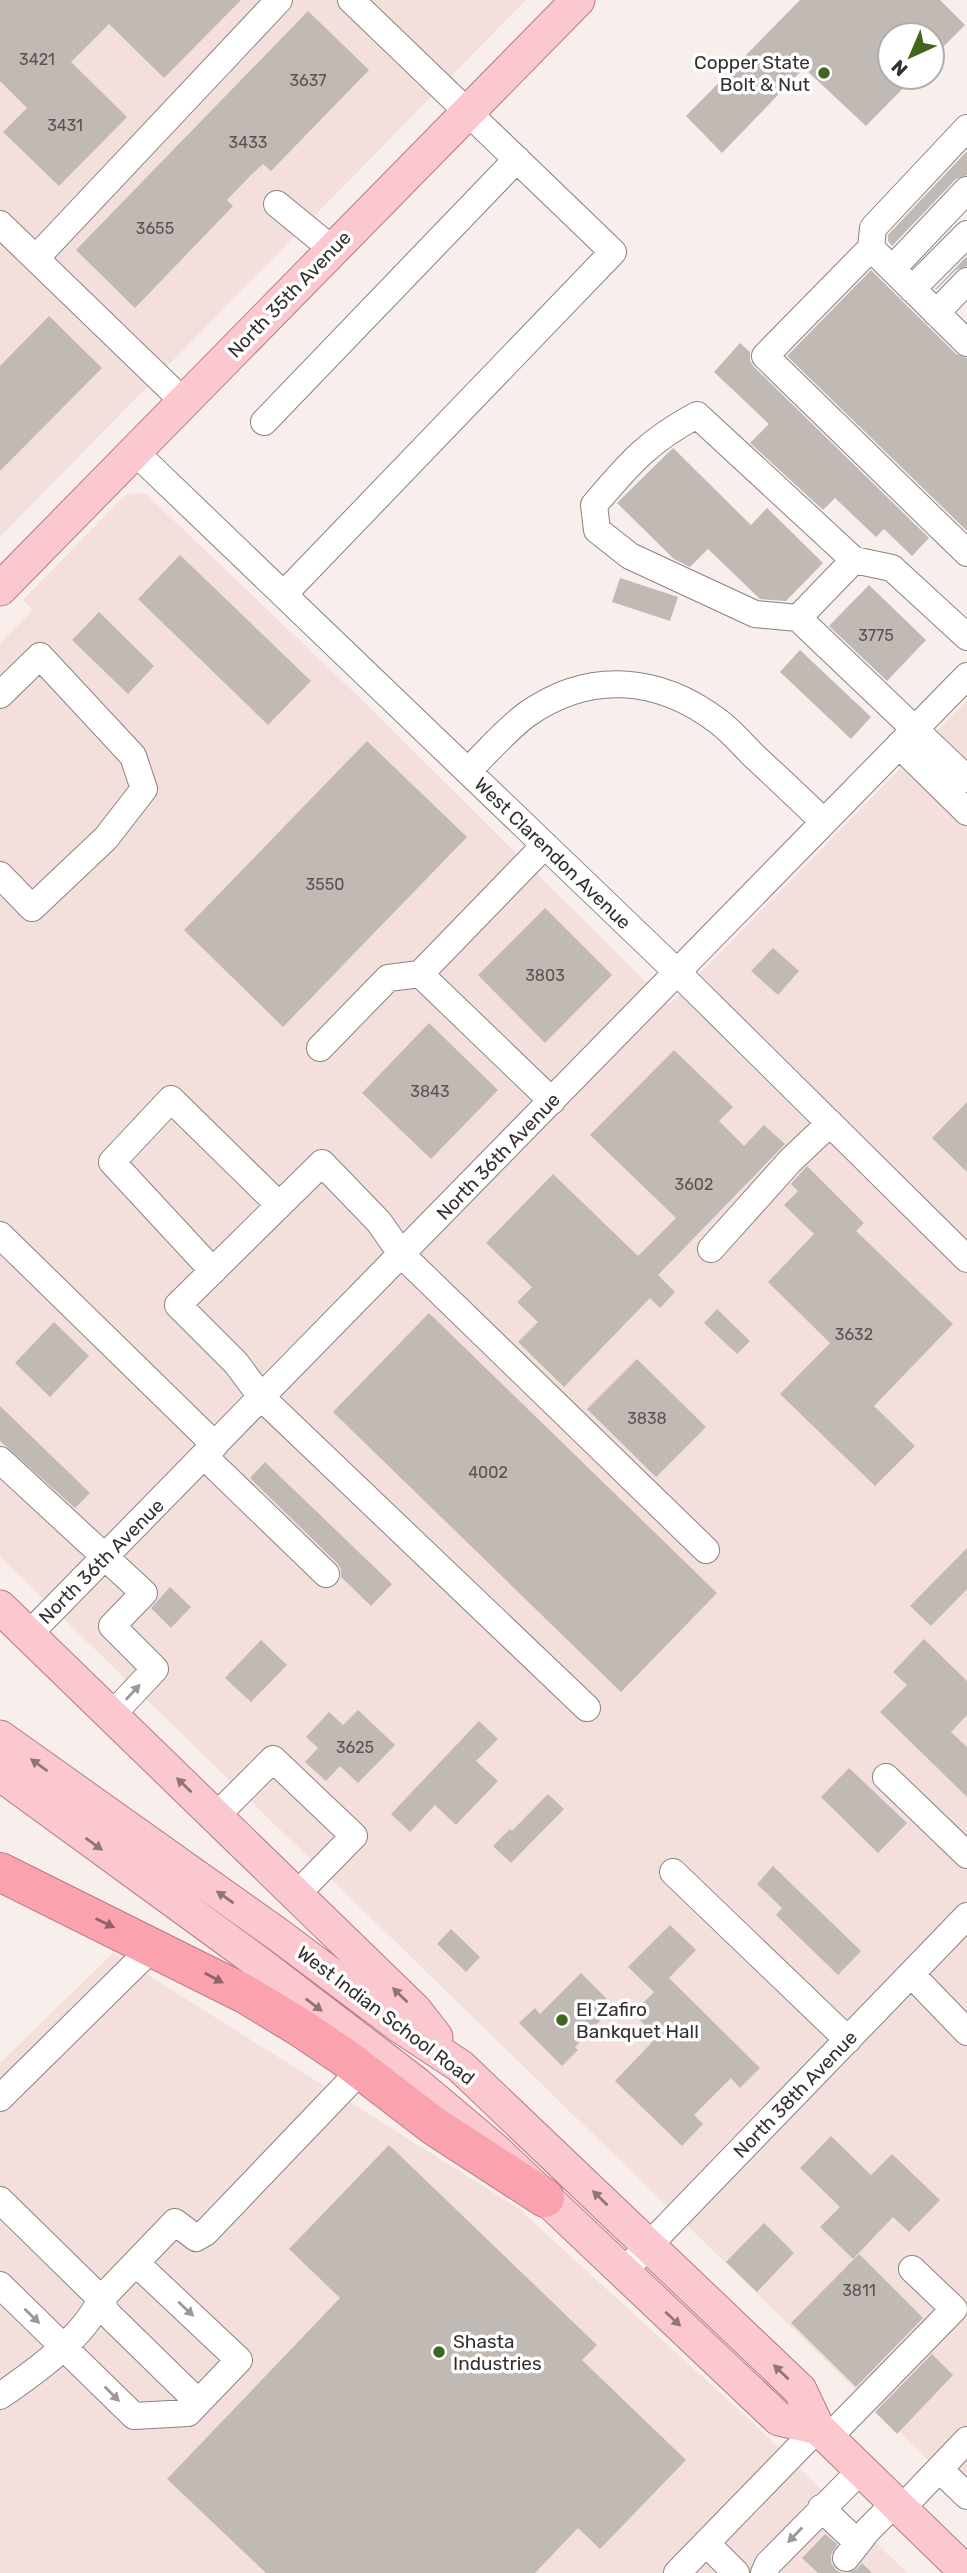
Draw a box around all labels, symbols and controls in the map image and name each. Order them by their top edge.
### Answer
north arrow [876,21,946,91]
house number: 3421 [19,50,55,69]
place label: Copper State Bolt & Nut [694,51,811,96]
text: N [887,55,912,81]
marker: Copper State Bolt & Nut [816,65,832,81]
house number: 3637 [289,71,327,90]
house number: 3431 [47,116,83,135]
house number: 3433 [229,133,267,152]
house number: 3655 [136,219,174,238]
street label: North 35th Avenue [223,226,356,363]
house number: 3775 [858,626,894,645]
street label: West Clarendon Avenue [470,773,636,934]
house number: 3550 [306,875,344,894]
house number: 3803 [525,966,565,985]
house number: 3843 [410,1082,450,1101]
street label: North 36th Avenue [432,1088,565,1225]
house number: 3602 [675,1175,713,1194]
house number: 3632 [835,1325,873,1344]
house number: 3838 [627,1409,667,1428]
house number: 4002 [468,1463,508,1482]
street label: North 36th Avenue [34,1494,169,1629]
one-way arrow [125,1684,142,1701]
house number: 3625 [336,1738,374,1757]
one-way arrow [30,1758,48,1772]
one-way arrow [176,1778,193,1794]
one-way arrow [85,1837,104,1851]
one-way arrow [216,1890,234,1904]
one-way arrow [95,1917,115,1929]
street label: West Indian School Road [292,1941,479,2090]
one-way arrow [204,1972,224,1984]
one-way arrow [392,1988,409,2004]
one-way arrow [304,1997,322,2012]
place label: El Zafiro Bankquet Hall [576,1998,699,2043]
marker: El Zafiro Bankquet Hall [554,2012,570,2028]
street label: North 38th Avenue [729,2026,862,2163]
one-way arrow [592,2190,609,2206]
house number: 3811 [842,2281,876,2300]
one-way arrow [177,2301,194,2317]
one-way arrow [23,2307,40,2323]
one-way arrow [664,2311,681,2327]
place label: Shasta Industries [453,2330,542,2375]
marker: Shasta Industries [431,2344,447,2360]
one-way arrow [773,2364,790,2380]
one-way arrow [103,2385,120,2401]
one-way arrow [788,2526,804,2543]

